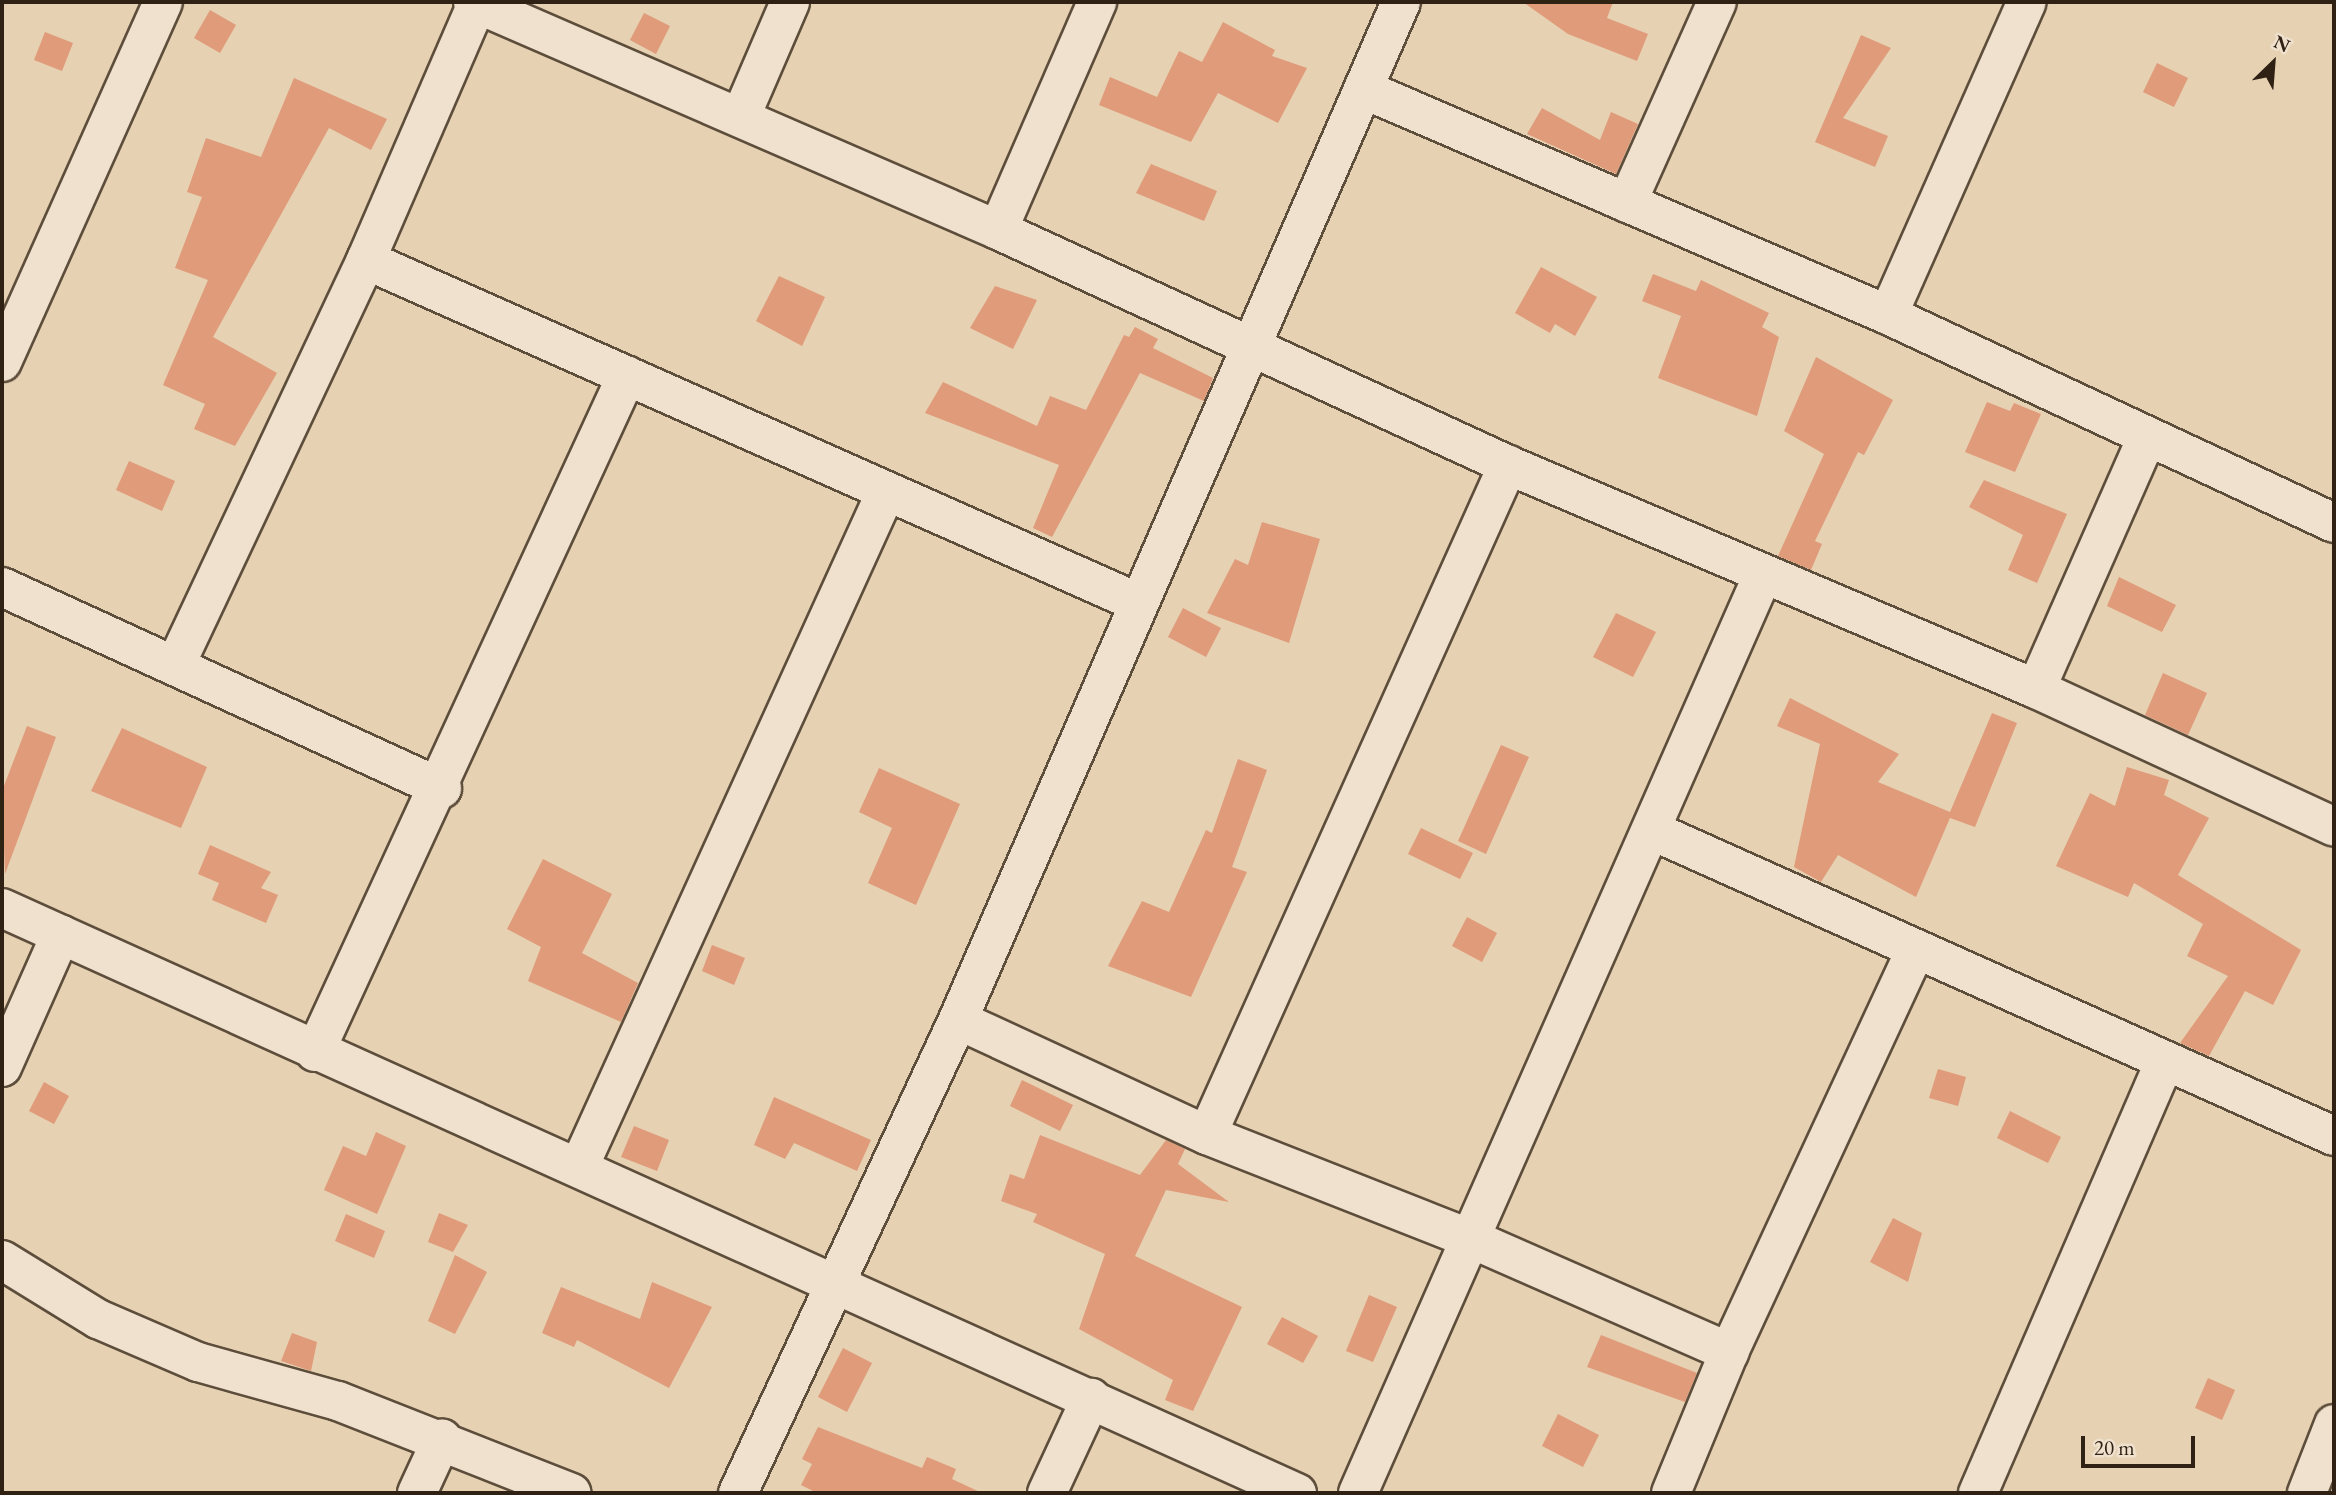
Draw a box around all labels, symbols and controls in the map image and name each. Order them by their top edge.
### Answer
north arrow [2238,28,2308,98]
text: N [2270,29,2294,58]
scale bar [2084,1422,2198,1466]
text: 20 m [2094,1434,2135,1461]

